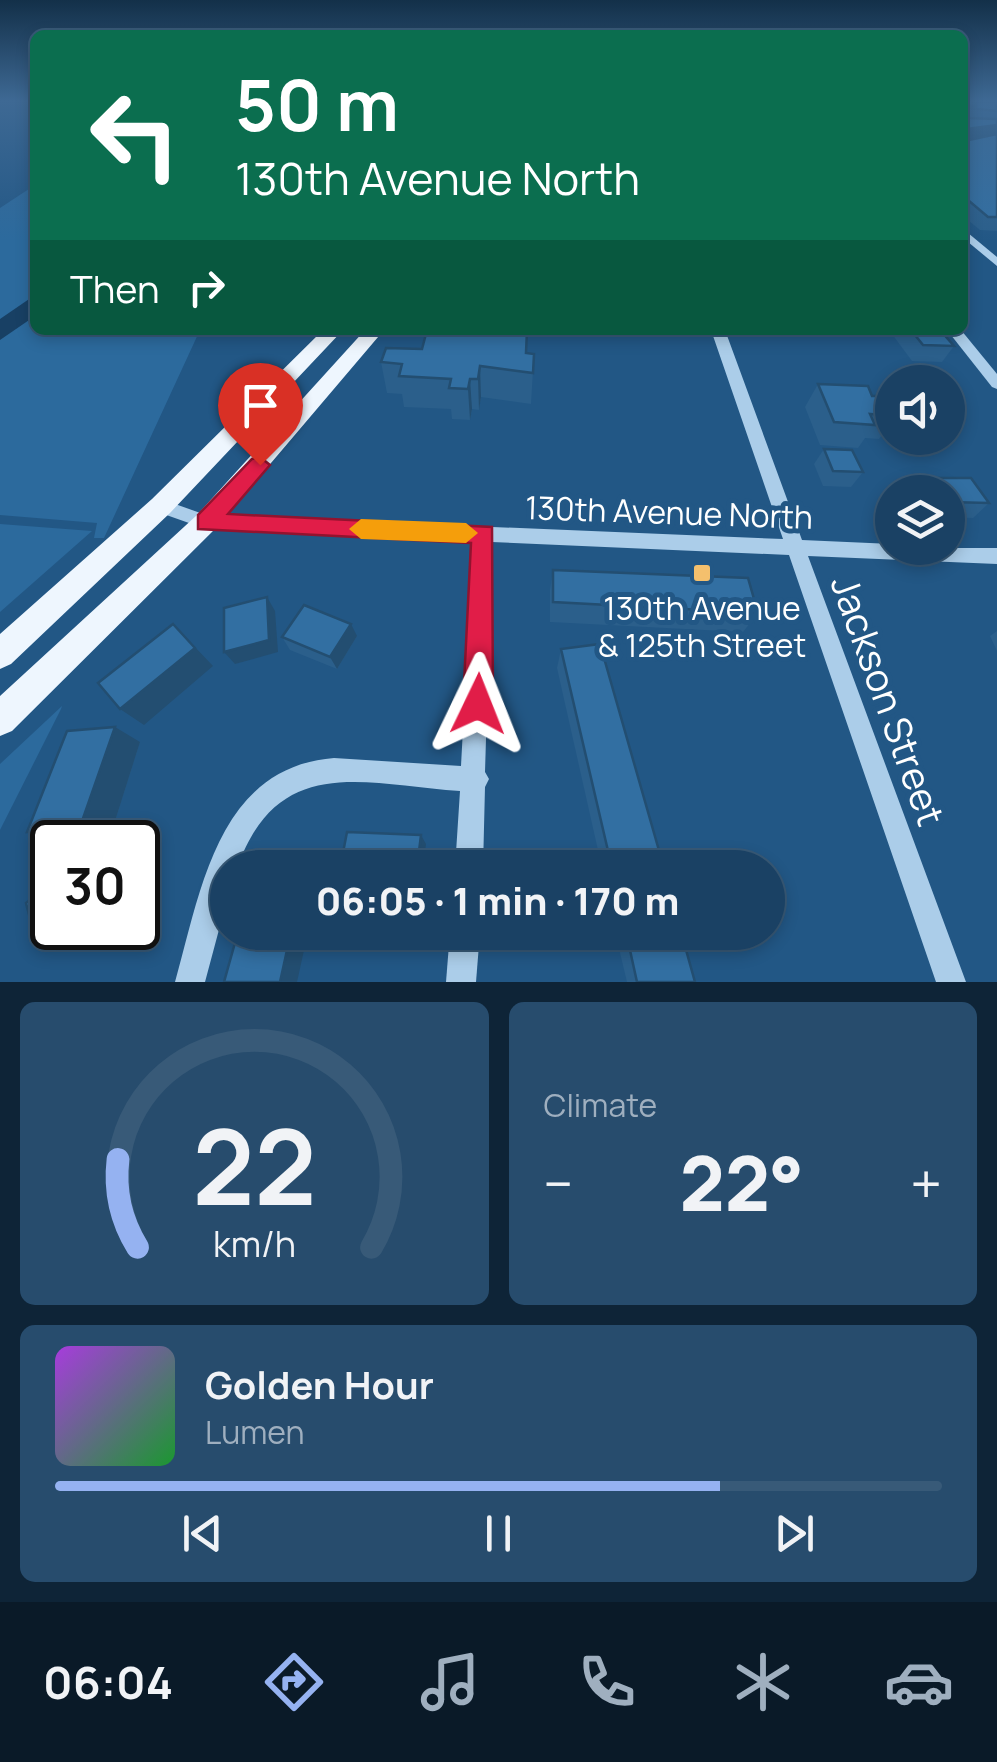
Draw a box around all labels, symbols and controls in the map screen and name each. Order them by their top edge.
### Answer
text: 50 m [235,56,399,152]
icon: left [70,70,200,200]
text: 130th Avenue North [235,147,640,209]
icon: right [179,260,234,315]
text: Then [70,262,159,314]
pin [218,363,303,466]
map controls [875,365,965,565]
button: sound [875,365,965,455]
icon: arrive [233,378,288,433]
button: layers [875,475,965,565]
street label: 130th Avenue North [524,485,814,539]
marker: 130th Avenue & 125th Street [691,562,713,584]
street label: Jackson Street [820,568,958,832]
place label: 130th Avenue & 125th Street [598,586,806,667]
position arrow [426,652,530,756]
speed limit sign: 30 [30,820,160,950]
text: 06:05 · 1 min · 170 m [316,874,679,926]
text: Climate [544,1083,657,1127]
text: 22 [192,1094,316,1236]
text: 22° [680,1131,804,1234]
text: − [544,1145,573,1221]
text: + [910,1145,942,1221]
text: km/h [213,1219,296,1268]
text: Golden Hour [205,1358,434,1410]
text: Lumen [205,1410,305,1454]
icon: previous [175,1506,230,1561]
icon: pause [471,1506,526,1561]
icon: next [767,1506,822,1561]
icon: directions [259,1647,329,1717]
icon: music [415,1647,485,1717]
icon: phone [572,1647,642,1717]
icon: climate [728,1647,798,1717]
icon: car [884,1647,954,1717]
text: 06:04 [43,1651,173,1713]

